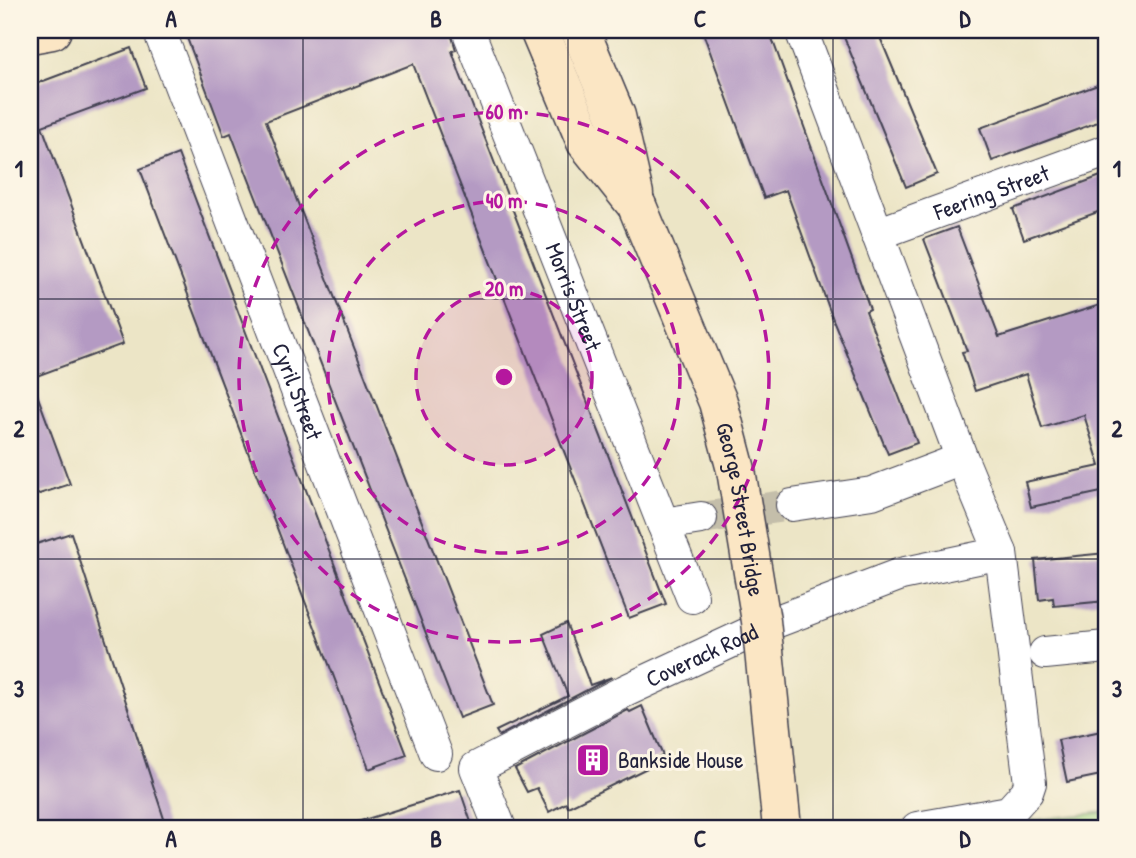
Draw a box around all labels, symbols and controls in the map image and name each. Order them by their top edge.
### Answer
text: A [165,3,177,34]
text: B [430,3,442,34]
text: C [694,3,706,34]
text: D [960,3,972,34]
text: 60 m [486,97,522,126]
text: 1 [15,153,23,184]
text: 1 [1113,153,1121,184]
street label: Feering Street [929,156,1054,227]
text: 40 m [486,186,522,215]
street label: Morris Street [539,238,610,356]
text: 20 m [485,274,523,303]
street label: Cyril Street [265,338,331,445]
centre of rings [492,365,516,389]
text: 2 [14,413,25,444]
text: 2 [1112,413,1123,444]
street label: George Street Bridge [709,419,773,598]
street label: Coverack Road [641,616,762,694]
text: 3 [14,673,24,704]
text: 3 [1112,673,1122,704]
building icon: Bankside House [574,741,612,779]
place label: Bankside House [618,744,743,775]
text: A [165,823,177,854]
text: B [430,823,442,854]
text: C [694,823,706,854]
text: D [960,823,972,854]

